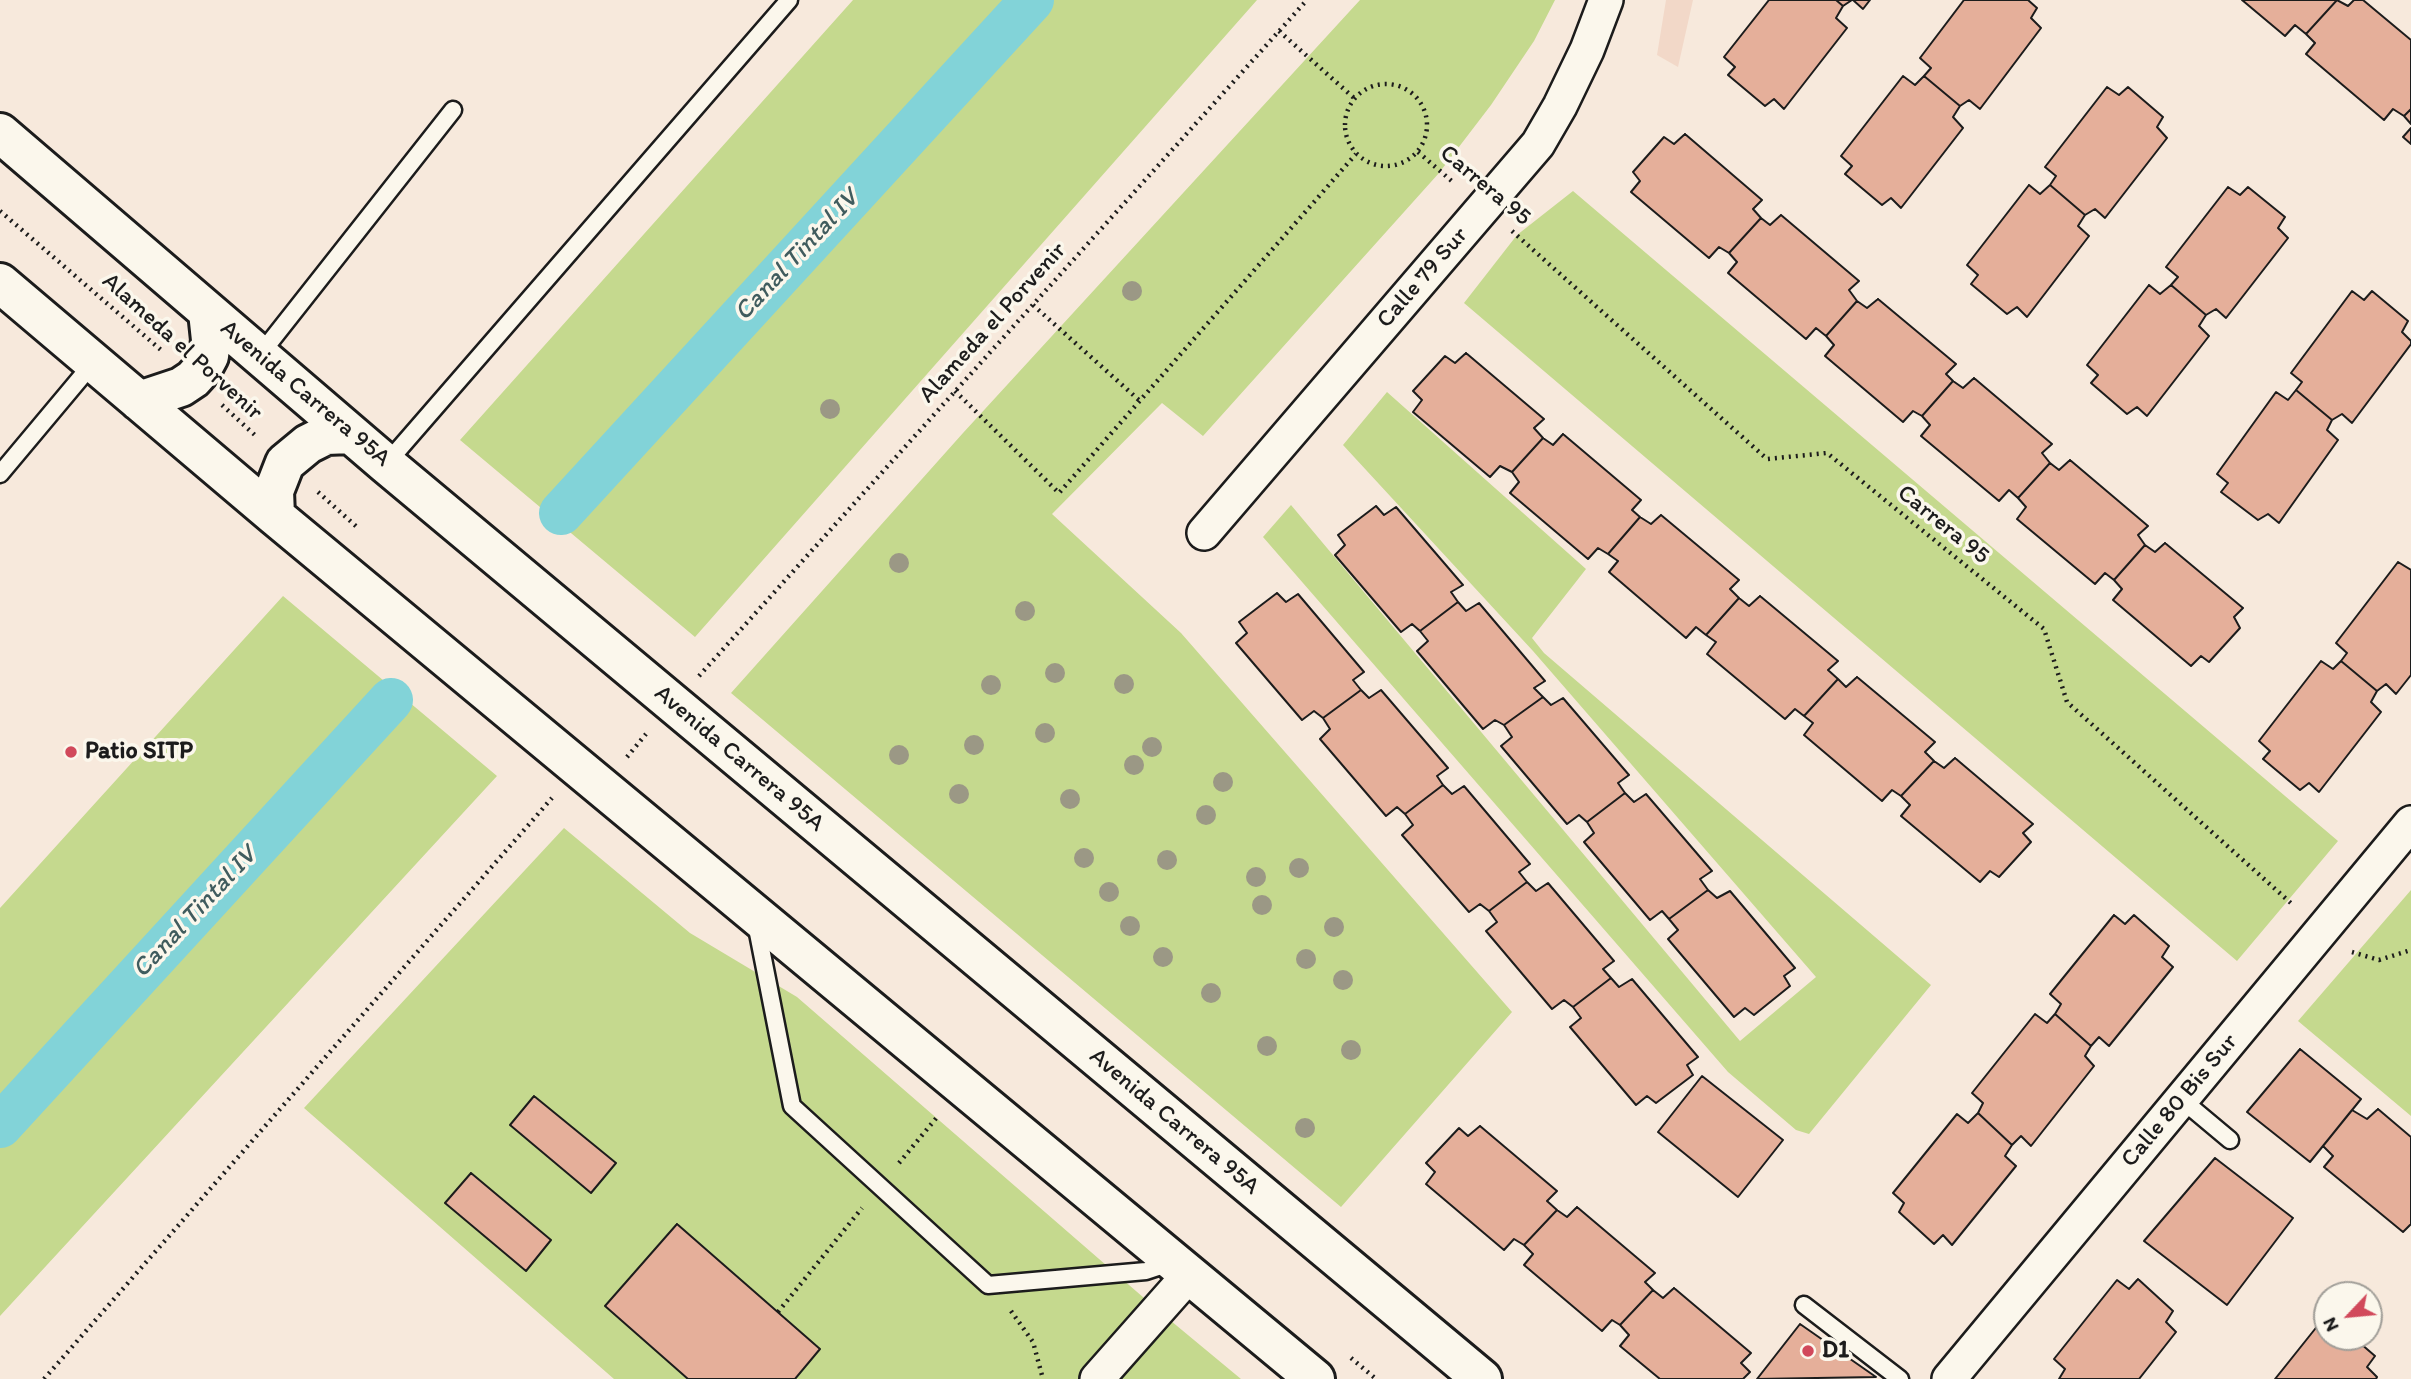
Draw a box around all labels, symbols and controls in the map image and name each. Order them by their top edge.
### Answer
street label: Carrera 95 [1433,139,1537,233]
water label: Canal Tintal IV [728,184,866,328]
street label: Calle 79 Sur [1371,222,1475,334]
street label: Alameda el Porvenir [913,237,1073,409]
street label: Alameda el Porvenir [96,267,268,427]
street label: Avenida Carrera 95A [214,314,396,474]
street label: Carrera 95 [1891,479,1995,571]
street label: Avenida Carrera 95A [648,679,830,839]
place label: Patio SITP [85,738,193,766]
marker: Patio SITP [63,744,79,760]
water label: Canal Tintal IV [126,841,264,985]
street label: Calle 80 Bis Sur [2116,1028,2244,1174]
street label: Avenida Carrera 95A [1083,1042,1265,1202]
north arrow [2313,1281,2383,1351]
text: N [2317,1314,2344,1335]
place label: D1 [1822,1337,1849,1365]
marker: D1 [1800,1343,1816,1359]

